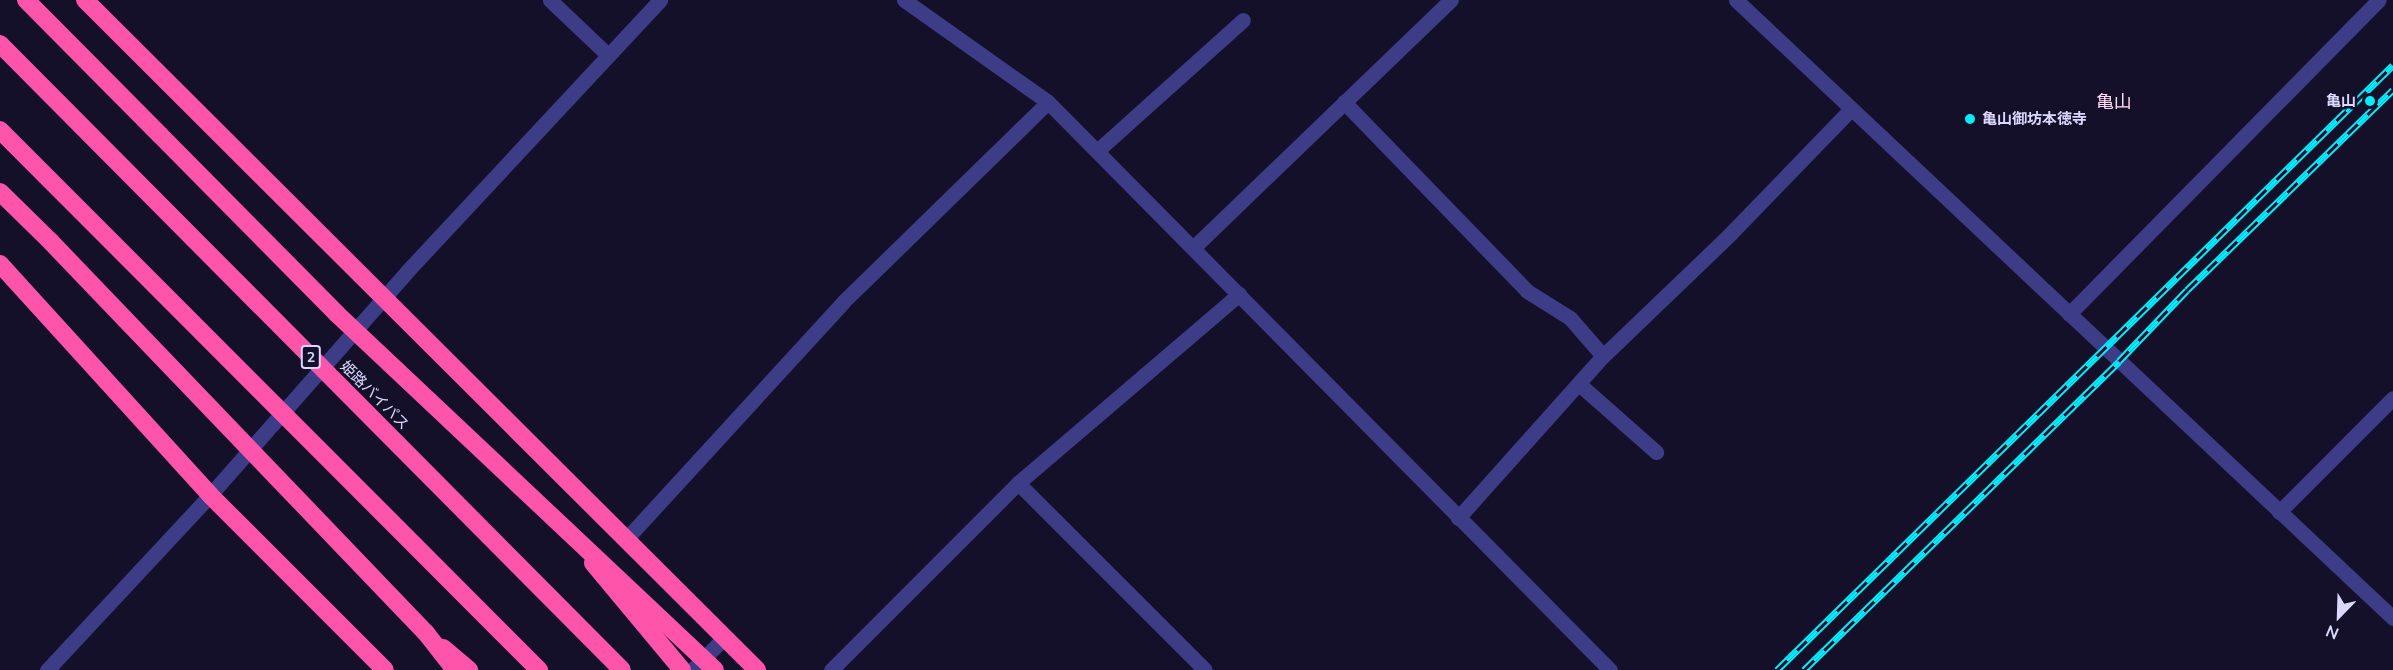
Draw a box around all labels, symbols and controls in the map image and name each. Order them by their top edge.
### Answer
district label: 亀山 [2096,91,2132,113]
place label: 亀山 [2326,92,2356,110]
marker: 亀山 [2361,92,2379,110]
place label: 亀山御坊本徳寺 [1982,110,2087,128]
marker: 亀山御坊本徳寺 [1963,112,1977,126]
road number: 2 [300,346,322,368]
street label: 姫路バイパス [337,357,413,433]
north arrow [2309,586,2369,646]
text: N [2322,621,2341,644]

